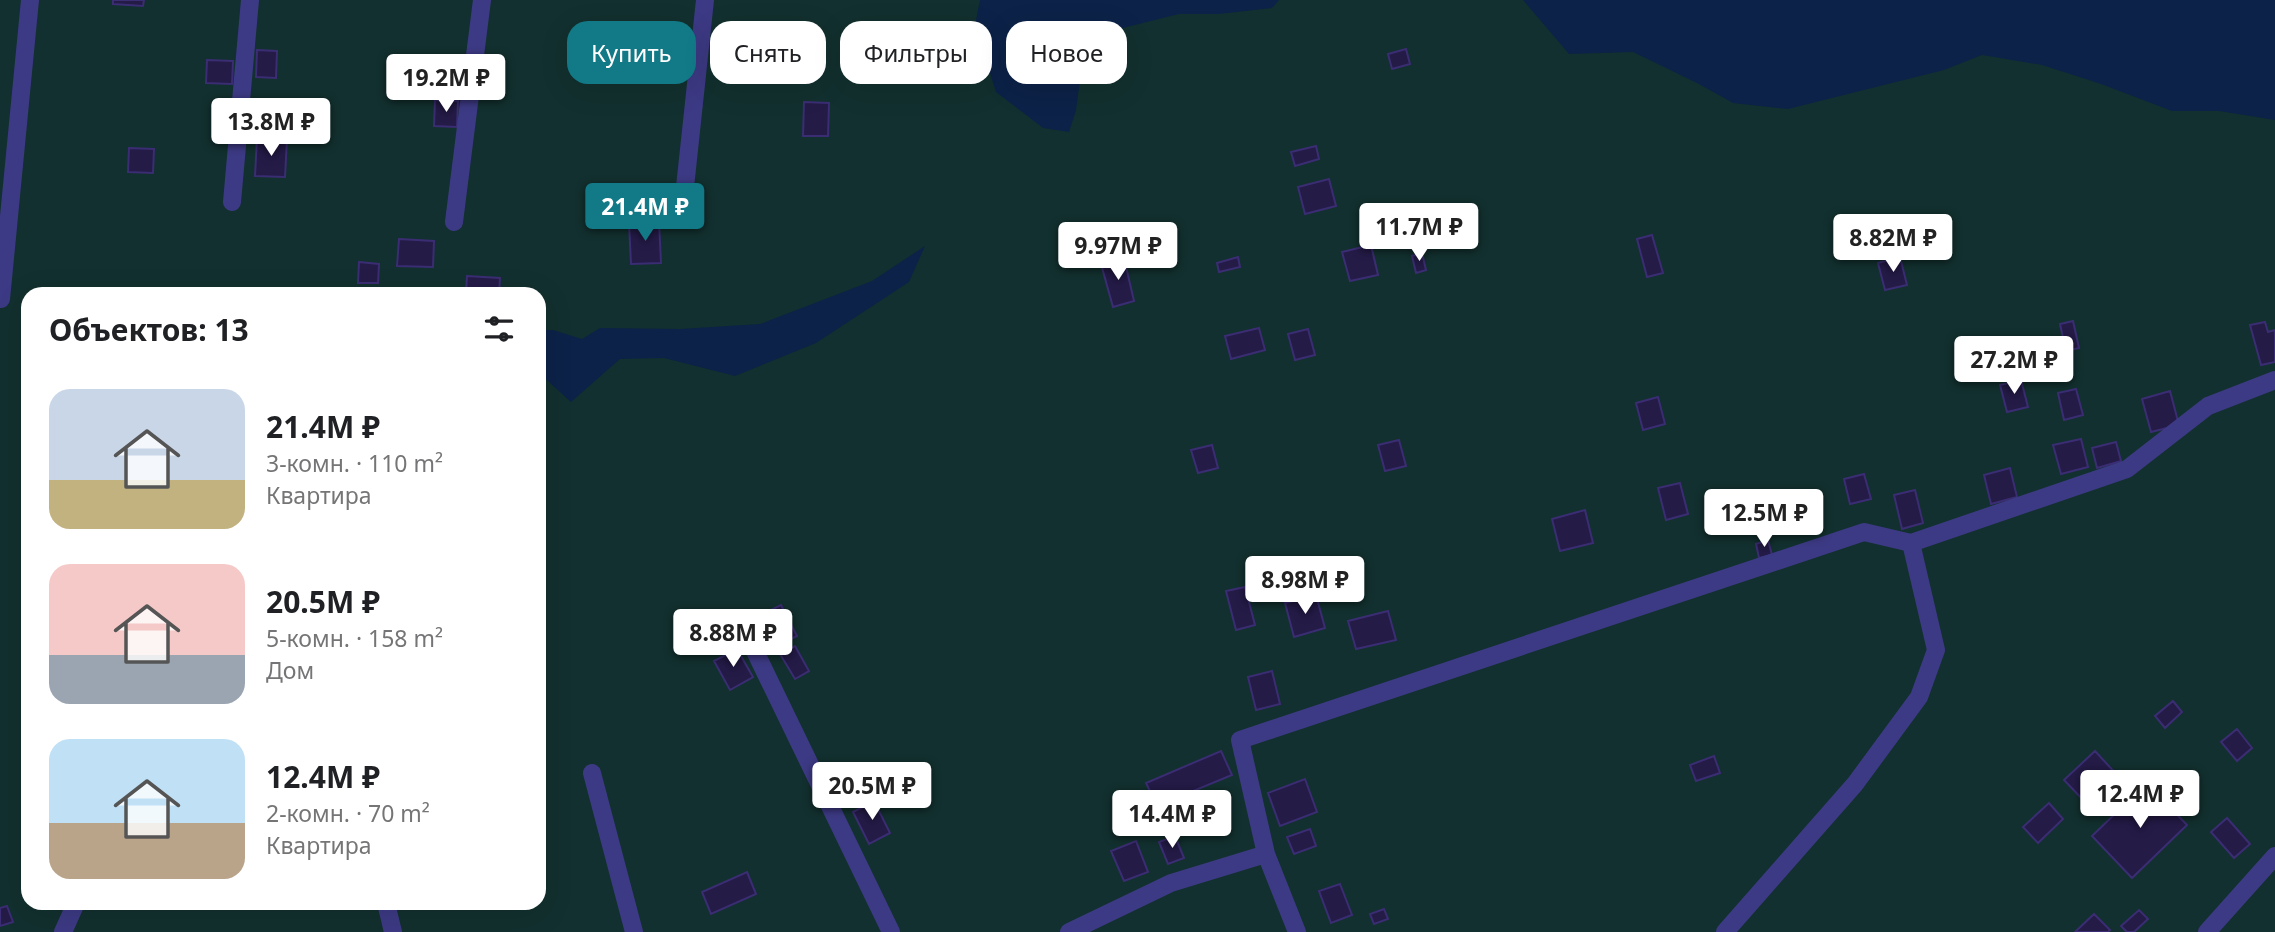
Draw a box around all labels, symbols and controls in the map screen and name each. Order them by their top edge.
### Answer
chip: Купить [567,21,696,84]
chip: Снять [710,21,826,84]
chip: Фильтры [840,21,992,84]
chip: Новое [1006,21,1127,84]
pin: 19.2M ₽ [381,54,511,114]
text: 19.2M ₽ [402,61,490,93]
pin: 13.8M ₽ [206,99,336,158]
text: 13.8M ₽ [227,105,315,137]
pin: 21.4M ₽ [580,184,710,243]
text: 21.4M ₽ [601,190,689,222]
pin: 11.7M ₽ [1354,204,1484,263]
text: 11.7M ₽ [1375,210,1463,242]
pin: 8.82M ₽ [1828,215,1958,274]
text: 8.82M ₽ [1849,221,1937,253]
pin: 9.97M ₽ [1053,222,1183,282]
text: 9.97M ₽ [1074,229,1162,261]
text: Объектов: 13 [49,309,249,350]
icon: filters [480,310,518,348]
pin: 27.2M ₽ [1949,336,2079,396]
text: 27.2M ₽ [1970,343,2058,375]
text: 21.4M ₽ [266,406,380,447]
icon: home [105,417,189,501]
text: 3-комн. · 110 m² [266,447,443,479]
text: Квартира [266,479,372,511]
pin: 12.5M ₽ [1699,490,1829,549]
text: 12.5M ₽ [1720,496,1808,528]
pin: 8.98M ₽ [1240,556,1370,616]
text: 8.98M ₽ [1261,563,1349,595]
text: 20.5M ₽ [266,581,380,622]
icon: home [105,592,189,676]
pin: 8.88M ₽ [668,610,798,669]
text: 8.88M ₽ [689,616,777,648]
text: 5-комн. · 158 m² [266,622,443,654]
text: Дом [266,654,314,686]
text: 12.4M ₽ [266,756,380,797]
pin: 20.5M ₽ [807,762,937,822]
icon: home [105,767,189,851]
text: 20.5M ₽ [828,769,916,801]
pin: 12.4M ₽ [2075,770,2205,830]
text: 12.4M ₽ [2096,777,2184,809]
pin: 14.4M ₽ [1107,790,1237,850]
text: 2-комн. · 70 m² [266,797,430,829]
text: 14.4M ₽ [1128,797,1216,829]
text: Квартира [266,829,372,861]

